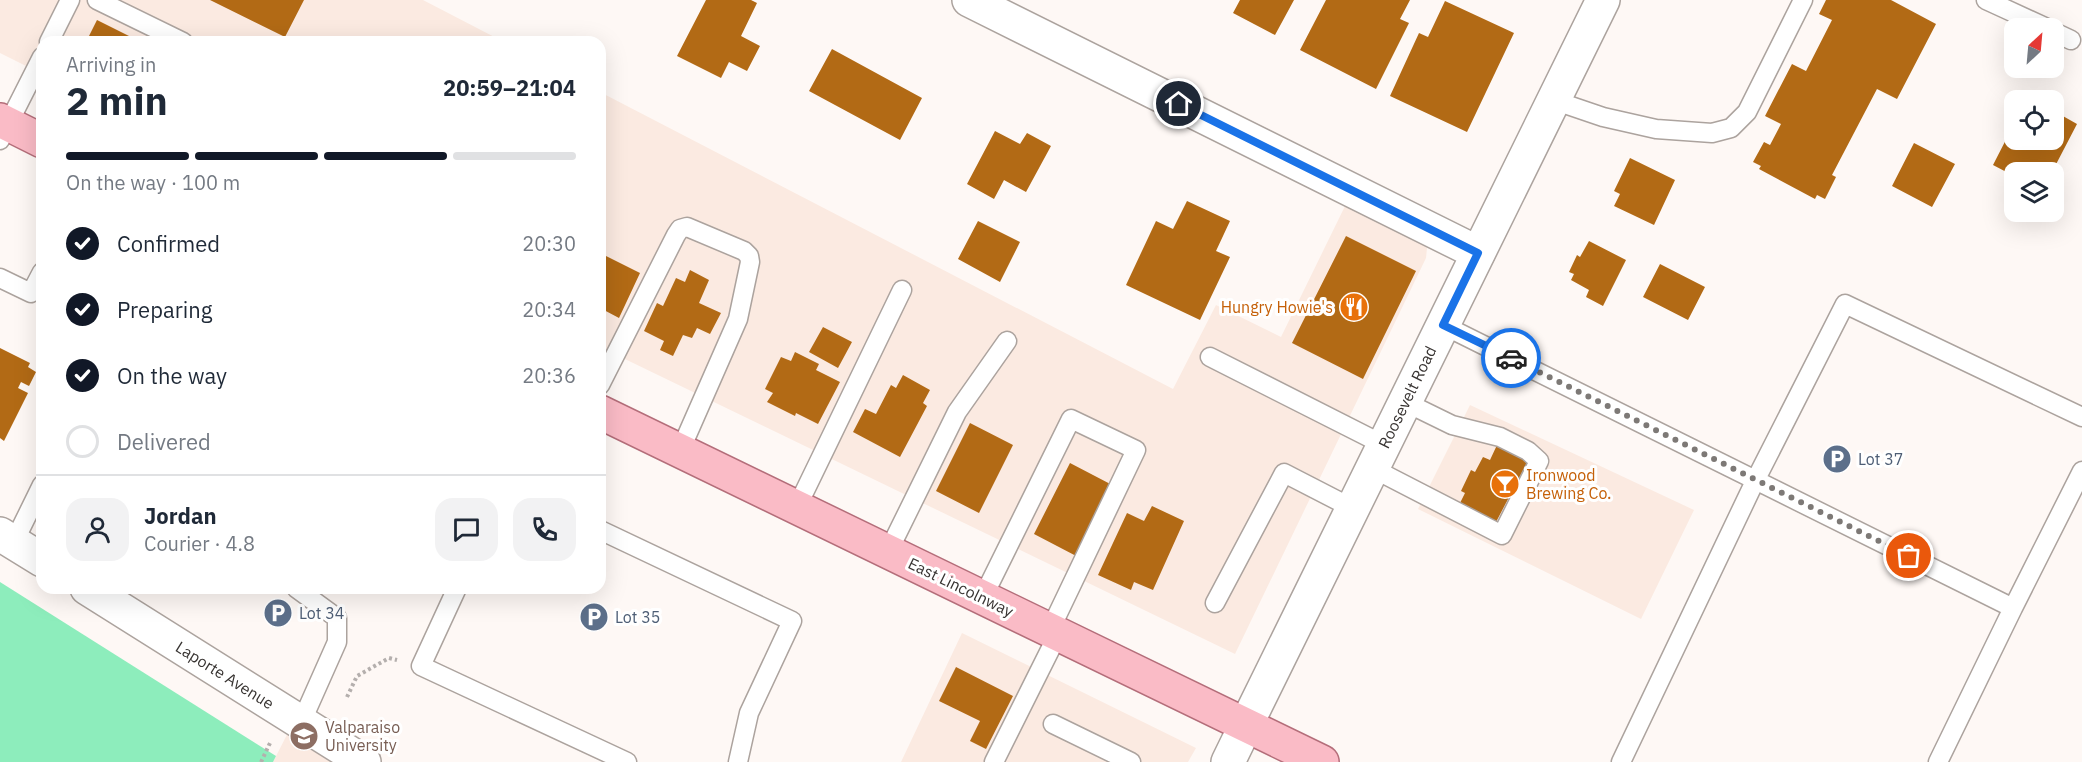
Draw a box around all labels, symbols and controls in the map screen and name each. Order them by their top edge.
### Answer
north arrow [2004,18,2064,78]
map controls [2004,18,2064,222]
text: Arriving in [66,51,156,78]
text: 20:59–21:04 [443,73,576,102]
text: 2 min [66,75,168,126]
pin [1153,78,1204,129]
icon: home [1162,87,1195,120]
button: locate [2004,90,2064,150]
button: layers [2004,162,2064,222]
text: On the way · 100 m [66,169,240,196]
icon: check [66,227,99,260]
text: Confirmed [117,229,220,258]
text: 20:30 [522,230,576,257]
restaurant icon: Hungry Howie's [1338,291,1370,323]
icon: check [66,293,99,326]
text: Preparing [117,295,212,324]
text: 20:34 [522,296,576,323]
place label: Hungry Howie's [1221,297,1333,317]
courier [1481,328,1541,388]
icon: car [1495,342,1528,375]
street label: Roosevelt Road [1374,343,1440,451]
icon: check [66,359,99,392]
text: On the way [117,361,227,390]
text: 20:36 [522,362,576,389]
text: Delivered [117,427,211,456]
parking icon: Lot 37 [1821,443,1853,475]
place label: Lot 37 [1858,449,1903,469]
place label: Ironwood Brewing Co. [1526,465,1611,503]
bar icon: Ironwood Brewing Co. [1489,468,1521,500]
button: person [66,498,129,561]
button: chat [435,498,498,561]
button: phone [513,498,576,561]
text: Jordan [144,501,217,530]
text: Courier · 4.8 [144,530,255,557]
pin [1883,530,1934,581]
icon: bag [1892,539,1925,572]
street label: East Lincolnway [905,553,1017,621]
parking icon: Lot 34 [262,597,294,629]
parking icon: Lot 35 [578,601,610,633]
place label: Lot 34 [299,603,344,623]
place label: Lot 35 [615,607,660,627]
street label: Laporte Avenue [172,637,278,713]
place label: Valparaiso University [325,717,400,755]
school or university icon: Valparaiso University [288,720,320,752]

